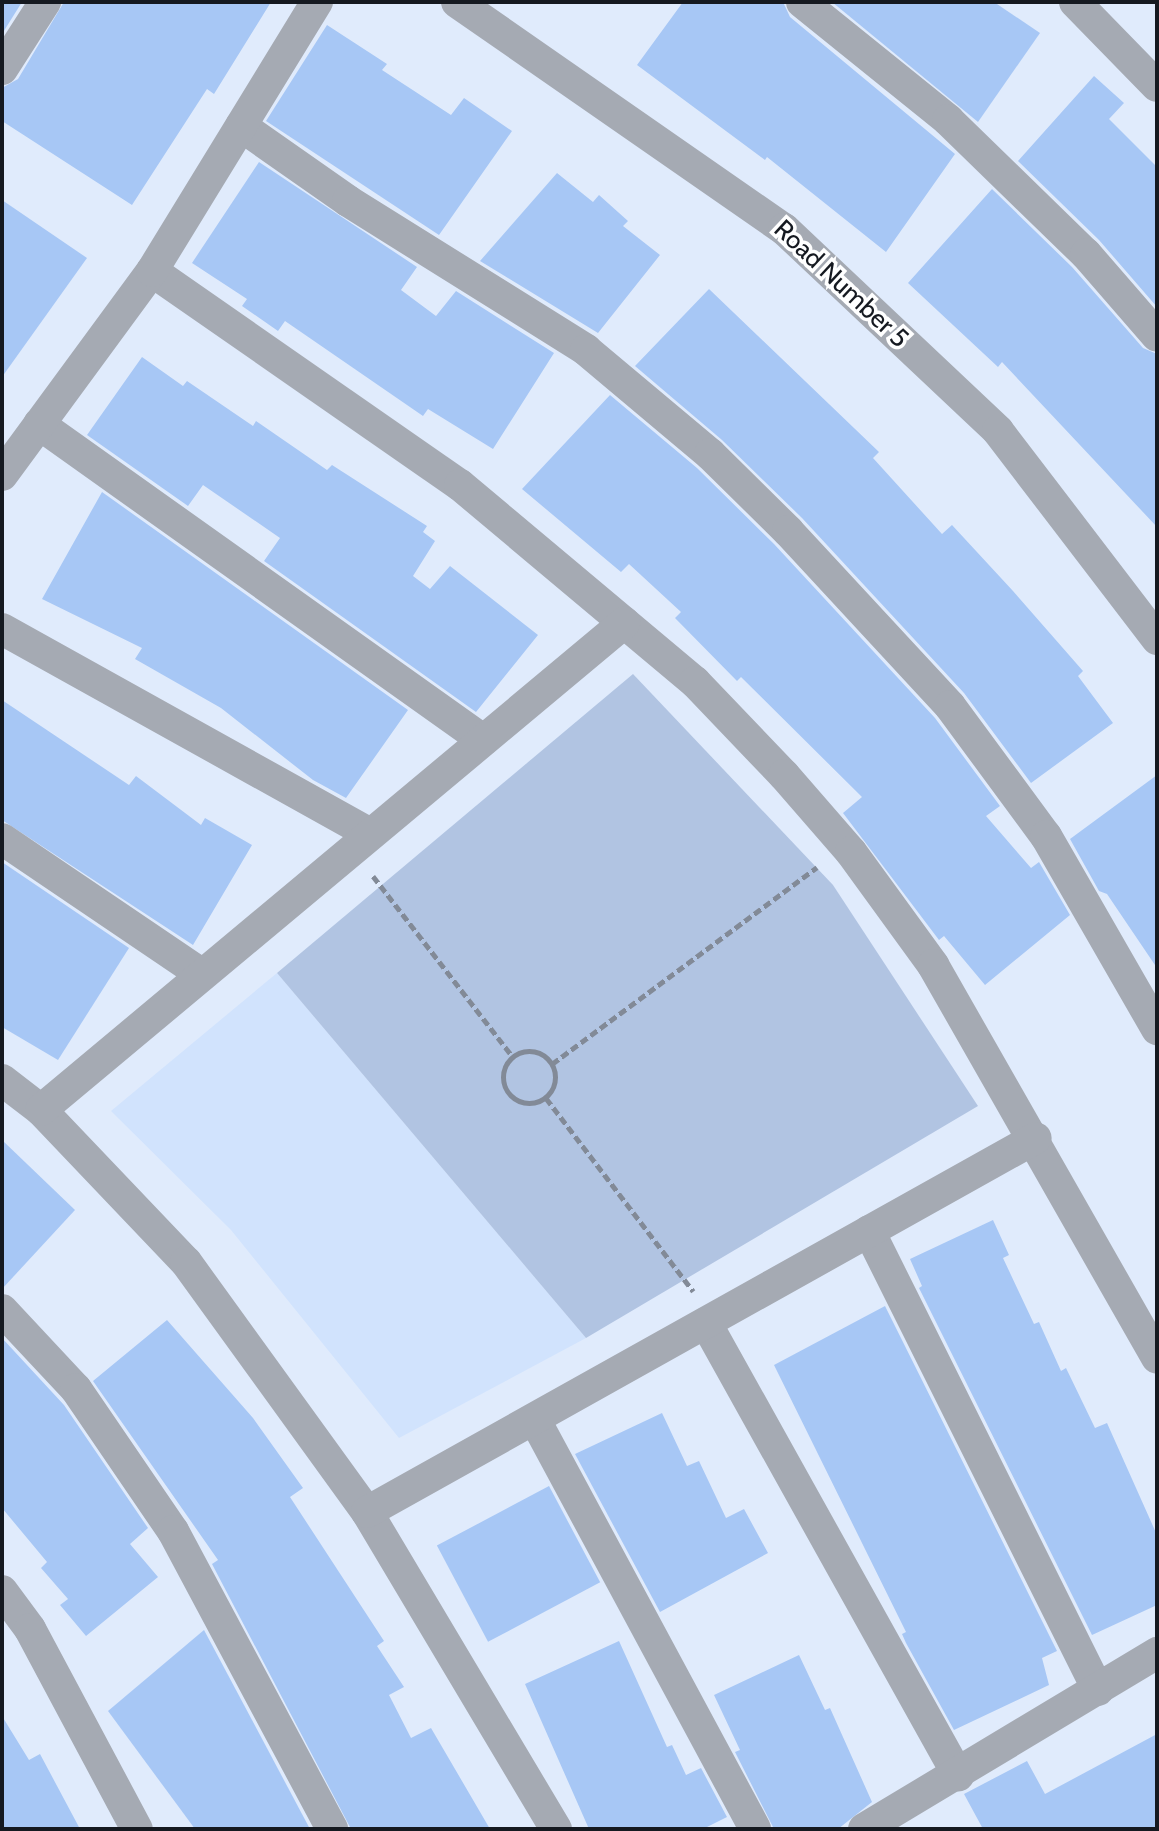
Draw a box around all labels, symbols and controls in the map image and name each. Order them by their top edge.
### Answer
street label: Road Number 5 [767,214,915,354]

